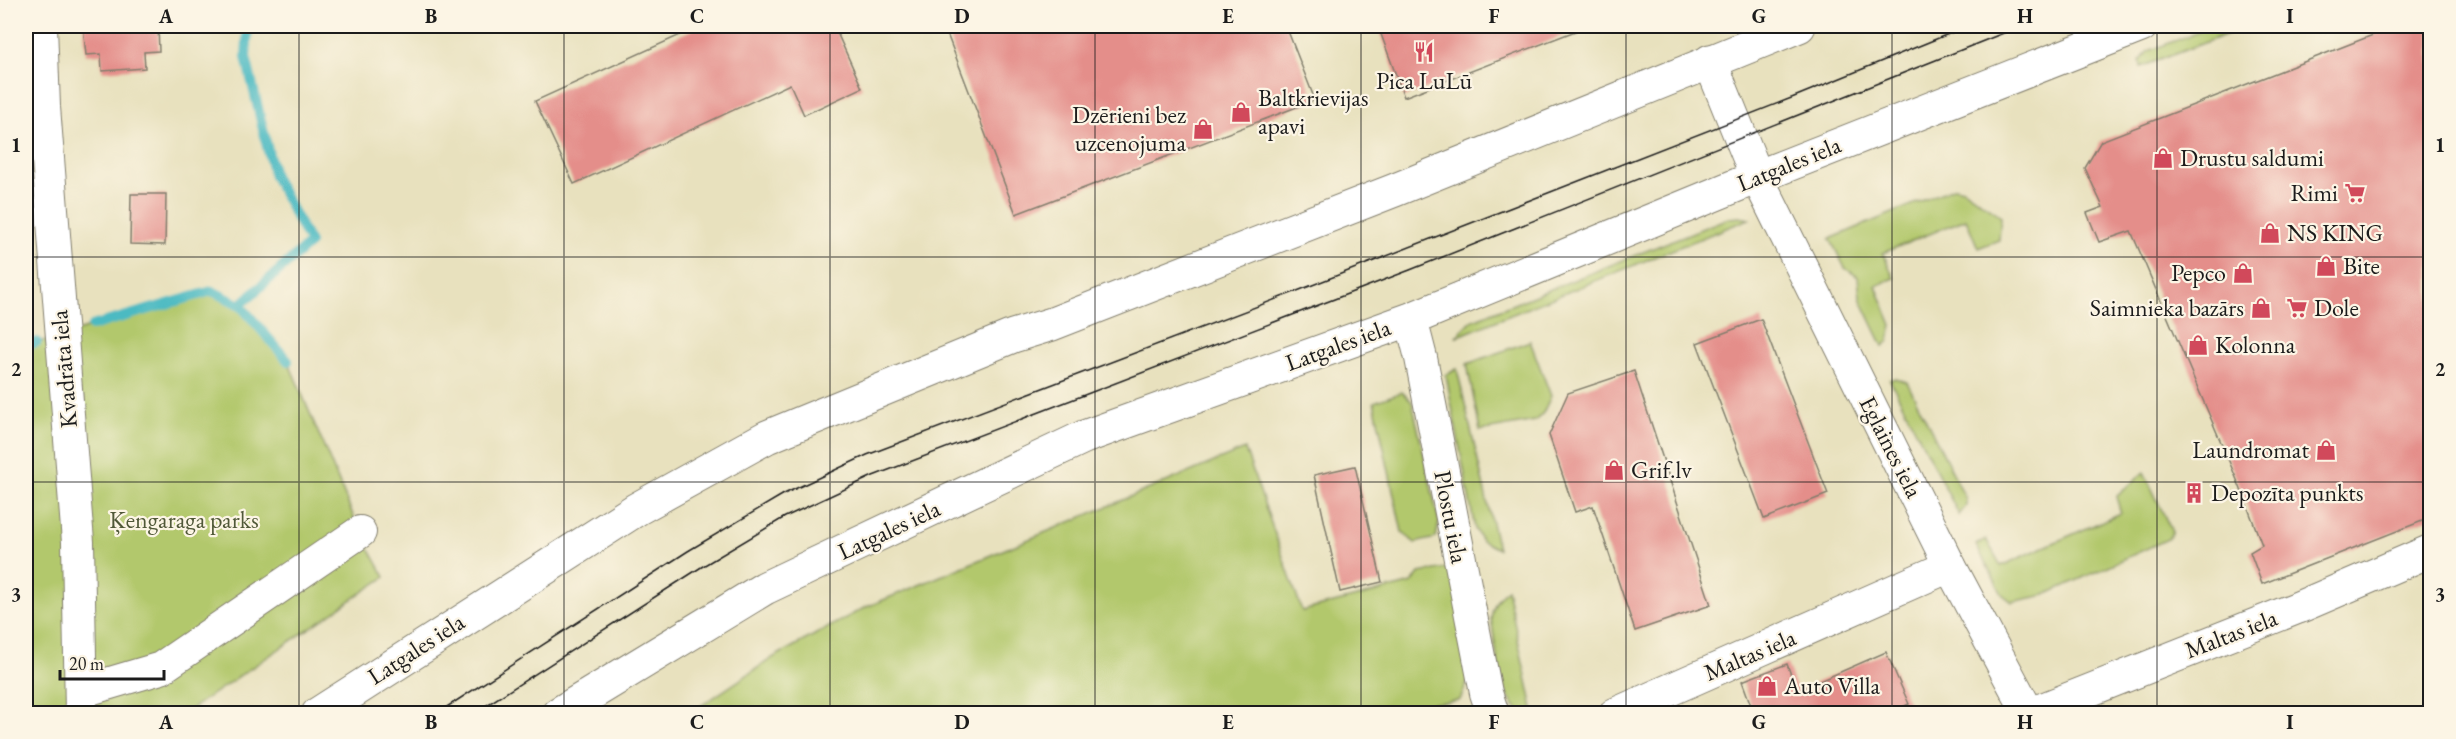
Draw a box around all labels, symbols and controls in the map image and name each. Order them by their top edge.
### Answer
text: A [158,3,174,29]
text: B [425,3,437,29]
text: C [690,3,704,29]
text: D [954,3,970,29]
text: E [1222,3,1234,29]
text: F [1489,3,1500,29]
text: G [1752,3,1766,29]
text: H [2017,3,2033,29]
text: I [2286,3,2294,29]
restaurant icon: Pica LuLū [1412,40,1436,64]
place label: Pica LuLū [1376,65,1472,96]
place label: Baltkrievijas apavi [1258,82,1369,141]
place label: Dzērieni bez uzcenojuma [1072,99,1186,158]
shop icon: Baltkrievijas apavi [1229,100,1253,124]
shop icon: Dzērieni bez uzcenojuma [1191,117,1215,141]
street label: Latgales iela [1732,129,1846,198]
text: 1 [11,132,21,158]
text: 1 [2435,132,2445,158]
place label: Drustu saldumi [2180,142,2324,173]
shop icon: Drustu saldumi [2151,146,2175,170]
place label: Rimi [2290,177,2338,208]
supermarket icon: Rimi [2343,181,2367,205]
place label: NS KING [2287,217,2383,248]
shop icon: NS KING [2258,221,2282,245]
place label: Bite [2343,250,2380,281]
shop icon: Bite [2314,254,2338,278]
place label: Pepco [2171,257,2226,288]
shop icon: Pepco [2231,261,2255,285]
place label: Saimnieka bazārs [2090,292,2244,323]
place label: Dole [2314,292,2359,323]
shop icon: Saimnieka bazārs [2249,296,2273,320]
supermarket icon: Dole [2285,296,2309,320]
street label: Kvadrāta iela [43,308,84,429]
street label: Latgales iela [1281,311,1395,378]
place label: Kolonna [2215,329,2296,360]
shop icon: Kolonna [2186,333,2210,357]
text: 2 [11,356,22,382]
text: 2 [2435,356,2446,382]
street label: Eglaines iela [1853,391,1930,503]
place label: Laundromat [2192,434,2309,465]
shop icon: Laundromat [2314,438,2338,462]
place label: Grif.lv [1631,454,1692,485]
shop icon: Grif.lv [1602,458,1626,482]
street label: Plostu iela [1427,468,1476,567]
place label: Depozīta punkts [2211,477,2364,508]
building icon: Depozīta punkts [2182,481,2206,505]
street label: Latgales iela [833,492,945,567]
park label: Ķengaraga parks [109,504,259,535]
text: 3 [11,581,21,607]
text: 3 [2435,581,2445,607]
street label: Maltas iela [2180,602,2282,665]
street label: Latgales iela [361,606,470,691]
street label: Maltas iela [1699,621,1801,688]
scale bar [60,643,164,681]
text: 20 m [69,652,104,675]
place label: Auto Villa [1783,670,1881,701]
shop icon: Auto Villa [1755,674,1779,698]
text: A [158,709,174,735]
text: B [425,709,437,735]
text: C [690,709,704,735]
text: D [954,709,970,735]
text: E [1222,709,1234,735]
text: F [1489,709,1500,735]
text: G [1752,709,1766,735]
text: H [2017,709,2033,735]
text: I [2286,709,2294,735]

